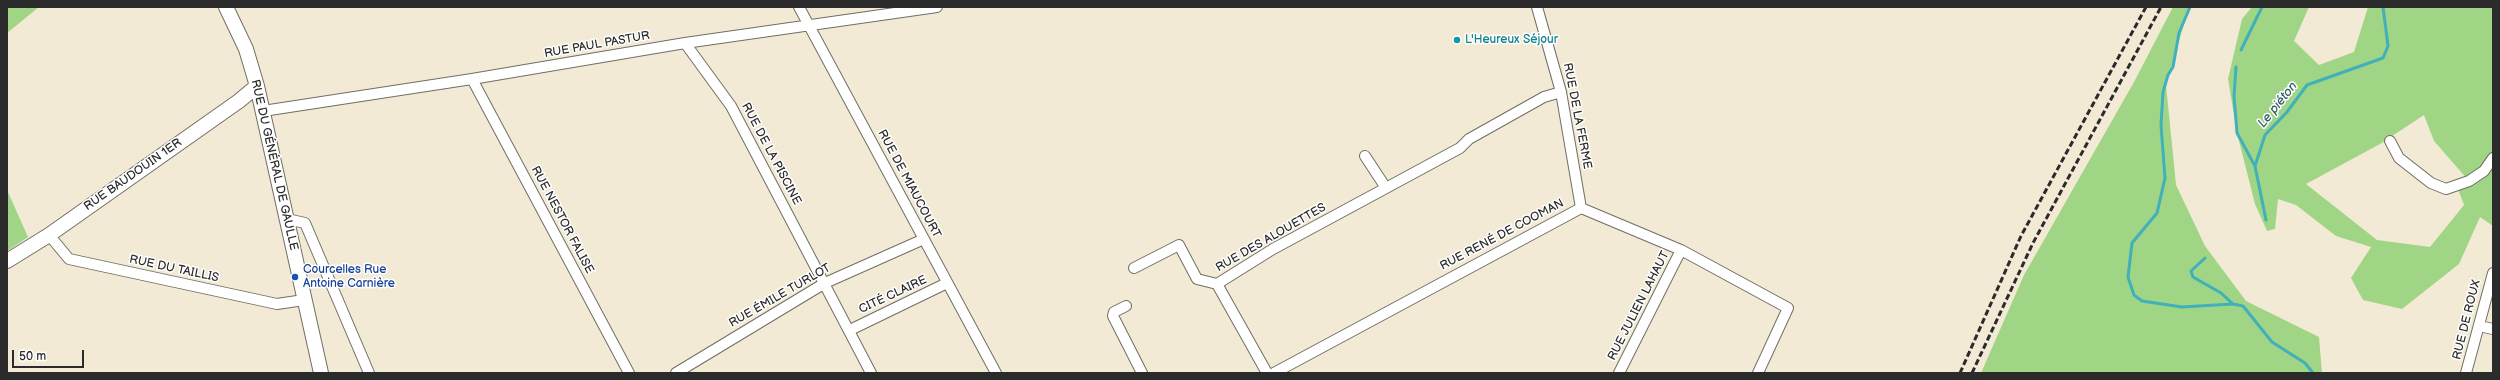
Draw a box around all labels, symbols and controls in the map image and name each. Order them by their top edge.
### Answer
street label: RUE PAUL PASTUR [543,29,651,61]
place label: L'Heureux Séjour [1465,33,1558,47]
marker: L'Heureux Séjour [1452,35,1462,45]
street label: RUE DE LA FERME [1560,62,1594,170]
street label: RUE DU GÉNÉRAL DE GAULLE [247,78,301,252]
water label: Le piéton [2255,79,2301,131]
street label: RUE DE LA PISCINE [738,100,804,208]
street label: RUE DE MIAUCOURT [874,127,944,241]
street label: RUE BAUDOUIN 1ER [81,136,185,214]
street label: RUE NESTOR FALISE [528,164,596,276]
street label: RUE RENÉ DE COOMAN [1438,196,1566,274]
street label: RUE DES ALOUETTES [1213,201,1329,275]
street label: RUE JULIEN LAHAUT [1605,249,1673,363]
street label: RUE DU TAILLIS [128,252,220,286]
street label: RUE ÉMILE TURLOT [727,261,833,331]
place label: Courcelles Rue Antoine Carnière [303,263,395,291]
marker: Courcelles Rue Antoine Carnière [290,272,300,282]
street label: CITÉ CLAIRE [857,273,929,317]
street label: RUE DE ROUX [2450,279,2484,361]
scale bar [14,342,86,368]
text: 50 m [19,349,46,364]

